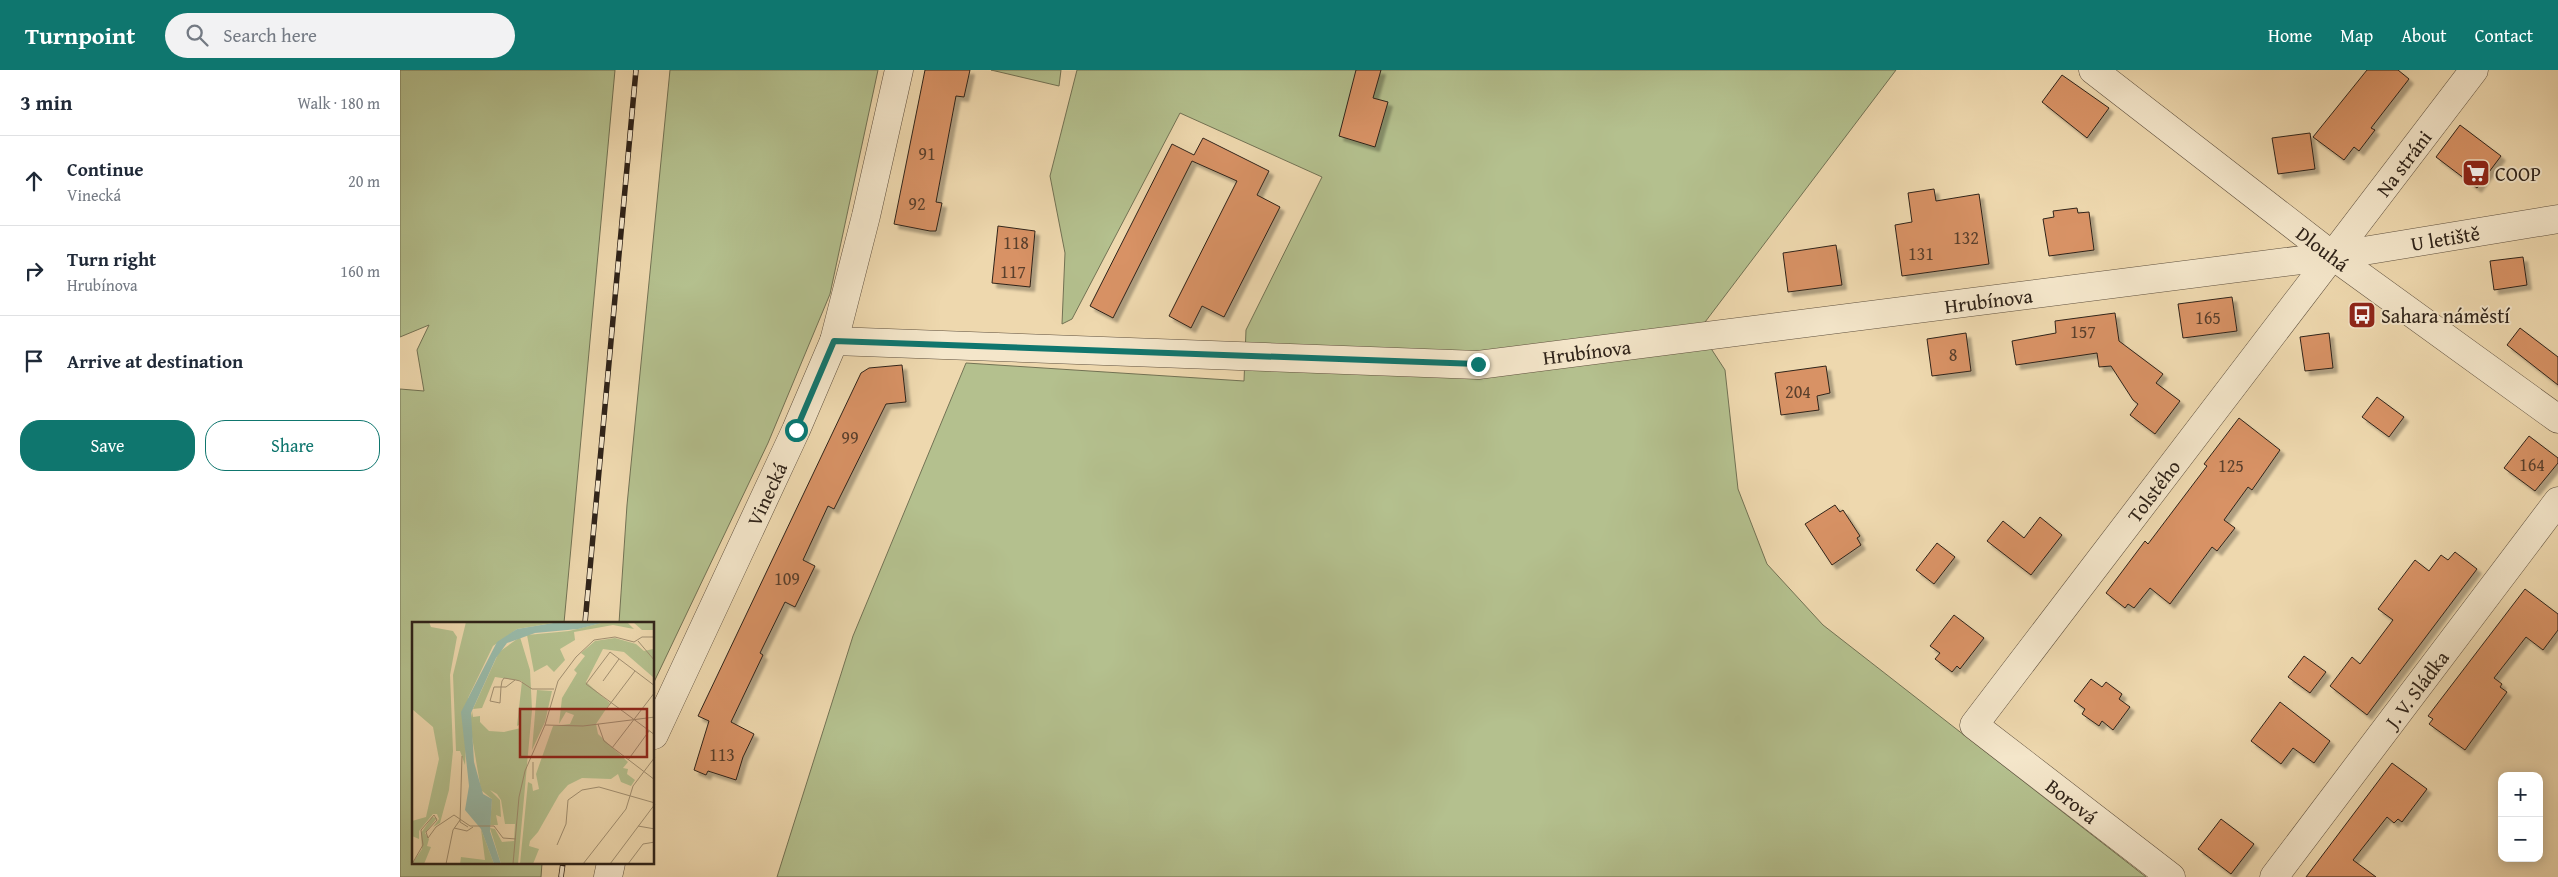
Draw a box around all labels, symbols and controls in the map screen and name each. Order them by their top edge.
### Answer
search box [165,13,515,58]
text: Turnpoint [25,18,135,53]
icon: search [183,21,211,49]
text: Search here [223,21,317,49]
text: Home [2268,22,2312,49]
text: Map [2340,22,2373,49]
text: About [2401,22,2447,49]
text: Contact [2475,22,2533,49]
text: 3 min [20,87,72,118]
text: Walk · 180 m [297,91,380,115]
street label: Na stráni [2368,123,2438,202]
house number: 91 [918,140,936,167]
text: Continue [67,155,144,183]
supermarket icon: COOP [2461,158,2491,188]
place label: COOP [2495,159,2541,188]
icon: ahead [20,167,48,195]
text: 20 m [348,169,380,193]
text: Vinecká [67,183,121,207]
house number: 92 [908,190,926,217]
street label: U letiště [2408,218,2482,258]
street label: Dlouhá [2291,219,2356,278]
house number: 132 [1953,224,1979,251]
house number: 118 [1003,229,1029,256]
house number: 131 [1908,240,1934,267]
text: Turn right [67,245,156,273]
icon: right [20,257,48,285]
house number: 117 [1000,258,1026,285]
text: 160 m [340,259,380,283]
text: Hrubínova [67,273,138,297]
street label: Hrubínova [1943,280,2035,320]
bus stop icon: Sahara náměstí [2347,300,2377,330]
place label: Sahara náměstí [2381,301,2510,330]
house number: 165 [2195,304,2221,331]
house number: 157 [2070,318,2096,345]
street label: Hrubínova [1541,331,1633,371]
house number: 8 [1949,341,1957,368]
icon: arrive [20,347,48,375]
text: Arrive at destination [67,347,243,375]
route end [1467,353,1490,376]
house number: 204 [1785,378,1811,405]
route start [785,419,808,442]
button: Save [20,420,195,471]
button: Share [205,420,380,471]
house number: 99 [841,424,859,451]
house number: 164 [2519,451,2545,478]
house number: 125 [2218,452,2244,479]
street label: Tolstého [2120,453,2187,528]
street label: Vinecká [739,457,794,531]
house number: 109 [774,565,800,592]
inset map [412,622,655,864]
street label: J. V. Sládka [2376,643,2455,736]
house number: 113 [709,741,735,768]
street label: Borová [2040,772,2104,831]
map controls [2498,772,2543,862]
button: + [2498,772,2543,817]
button: − [2498,817,2543,862]

